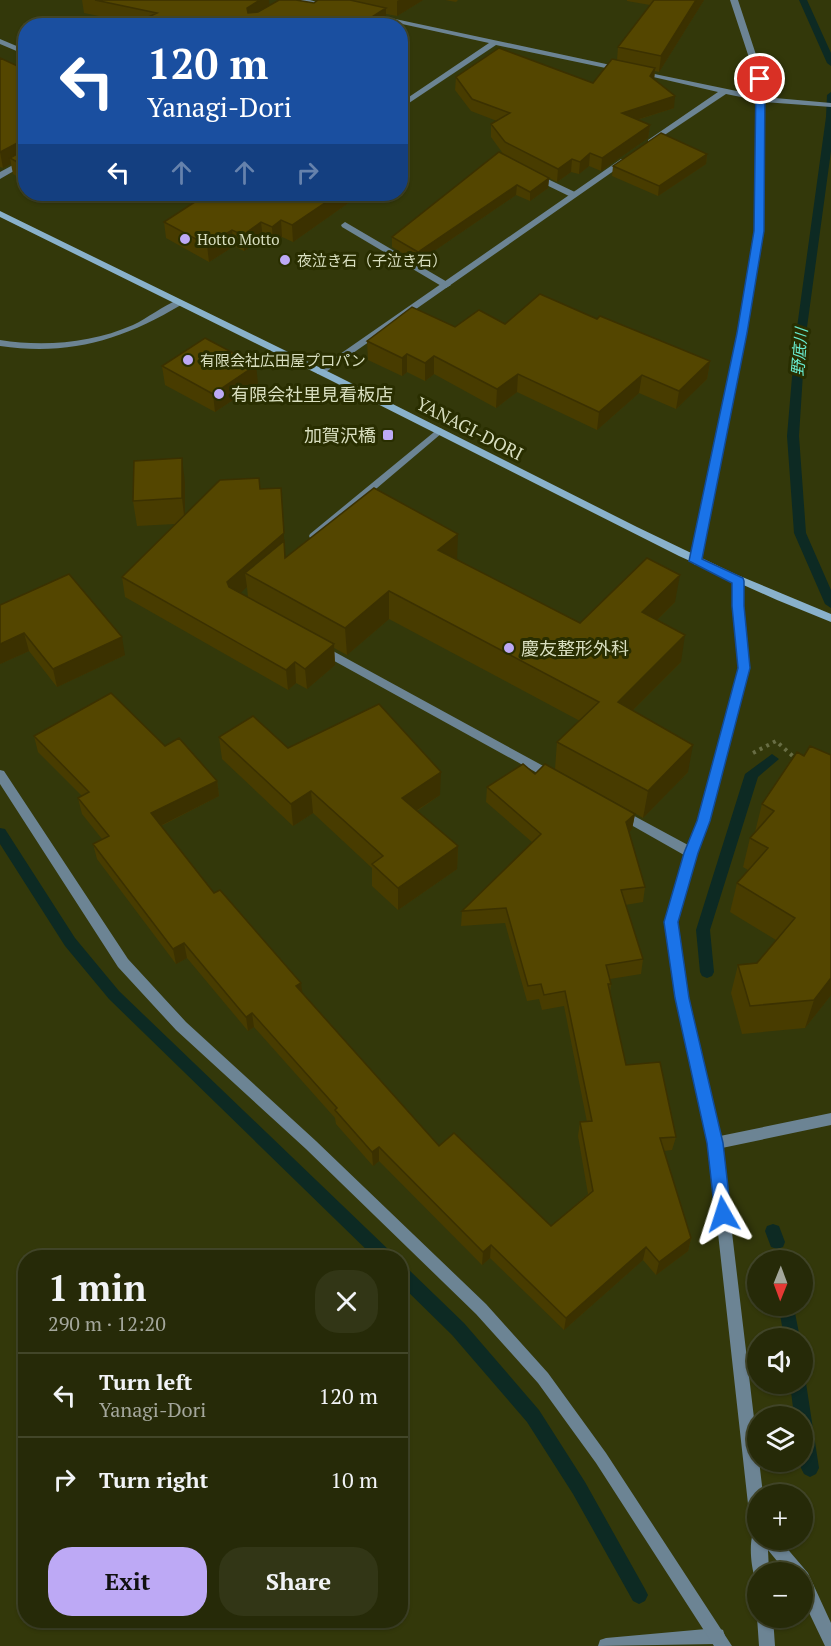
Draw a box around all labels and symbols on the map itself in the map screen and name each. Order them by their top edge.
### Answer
pin [734,53,785,104]
place label: Hotto Motto [197,229,280,249]
marker: Hotto Motto [178,232,192,246]
place label: 夜泣き石（子泣き石） [297,250,447,270]
marker: 夜泣き石（子泣き石） [278,253,292,267]
water label: 野底川 [786,325,812,377]
place label: 有限会社広田屋プロパン [200,350,366,370]
marker: 有限会社広田屋プロパン [181,353,195,367]
place label: 有限会社里見看板店 [231,382,393,406]
marker: 有限会社里見看板店 [212,387,226,401]
street label: YANAGI-DORI [412,391,528,465]
place label: 加賀沢橋 [304,423,376,447]
marker: 加賀沢橋 [381,428,395,442]
place label: 慶友整形外科 [521,636,629,660]
marker: 慶友整形外科 [502,641,516,655]
position arrow [691,1182,755,1246]
north arrow [747,1250,813,1316]

